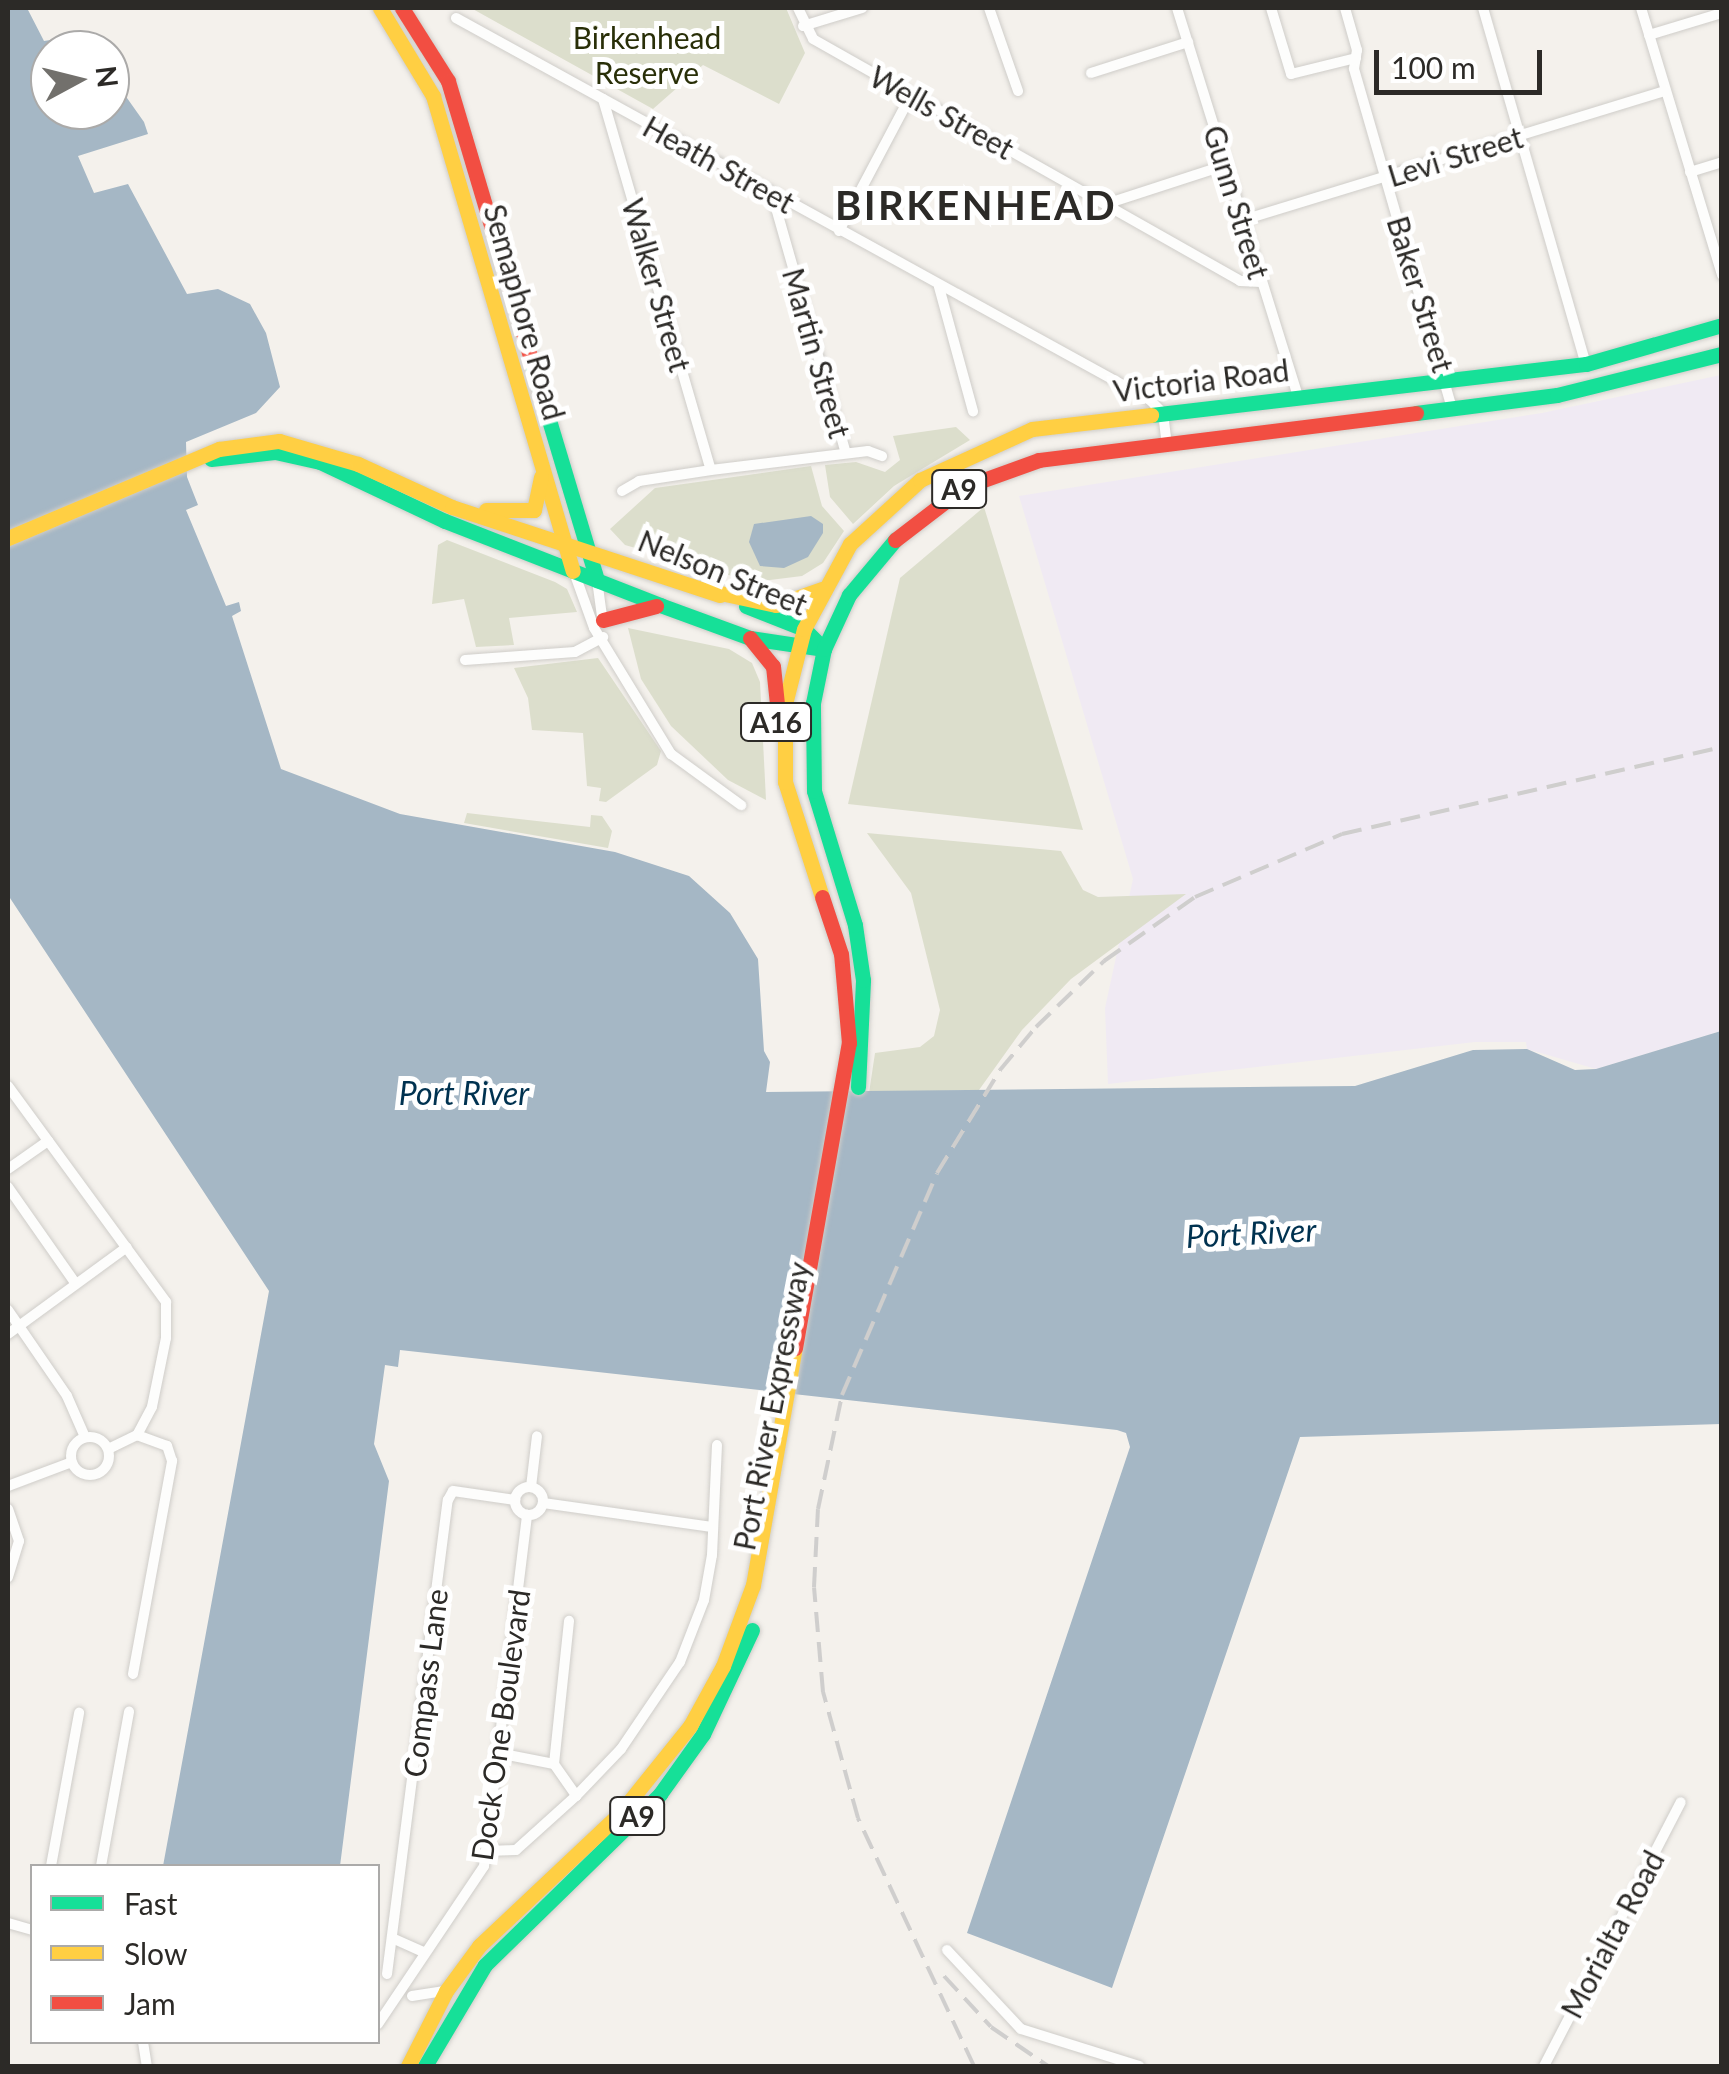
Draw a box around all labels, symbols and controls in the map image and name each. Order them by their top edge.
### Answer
park label: Birkenhead Reserve [573,19,721,90]
north arrow [30,30,130,130]
scale bar [1379,30,1546,92]
text: 100 m [1391,49,1476,85]
street label: Wells Street [864,58,1020,166]
text: N [90,64,126,89]
street label: Heath Street [637,108,801,220]
street label: Levi Street [1383,118,1527,194]
street label: Gunn Street [1197,121,1277,283]
district label: BIRKENHEAD [835,181,1117,229]
street label: Walker Street [615,194,699,376]
street label: Semaphore Road [477,200,573,424]
street label: Baker Street [1380,211,1462,377]
street label: Martin Street [776,264,858,442]
street label: Victoria Road [1111,351,1291,409]
road number: A9 [929,466,989,512]
street label: Nelson Street [633,522,813,622]
road number: A16 [738,699,814,745]
water label: Port River [399,1074,529,1112]
water label: Port River [1185,1210,1317,1256]
street label: Port River Expressway [725,1259,817,1553]
street label: Compass Lane [396,1587,454,1779]
street label: Dock One Boulevard [463,1587,537,1863]
road number: A9 [607,1793,667,1839]
street label: Morialta Road [1553,1844,1671,2024]
legend [30,1864,380,2044]
text: Fast [124,1885,178,1921]
text: Slow [124,1935,187,1971]
text: Jam [124,1985,176,2021]

